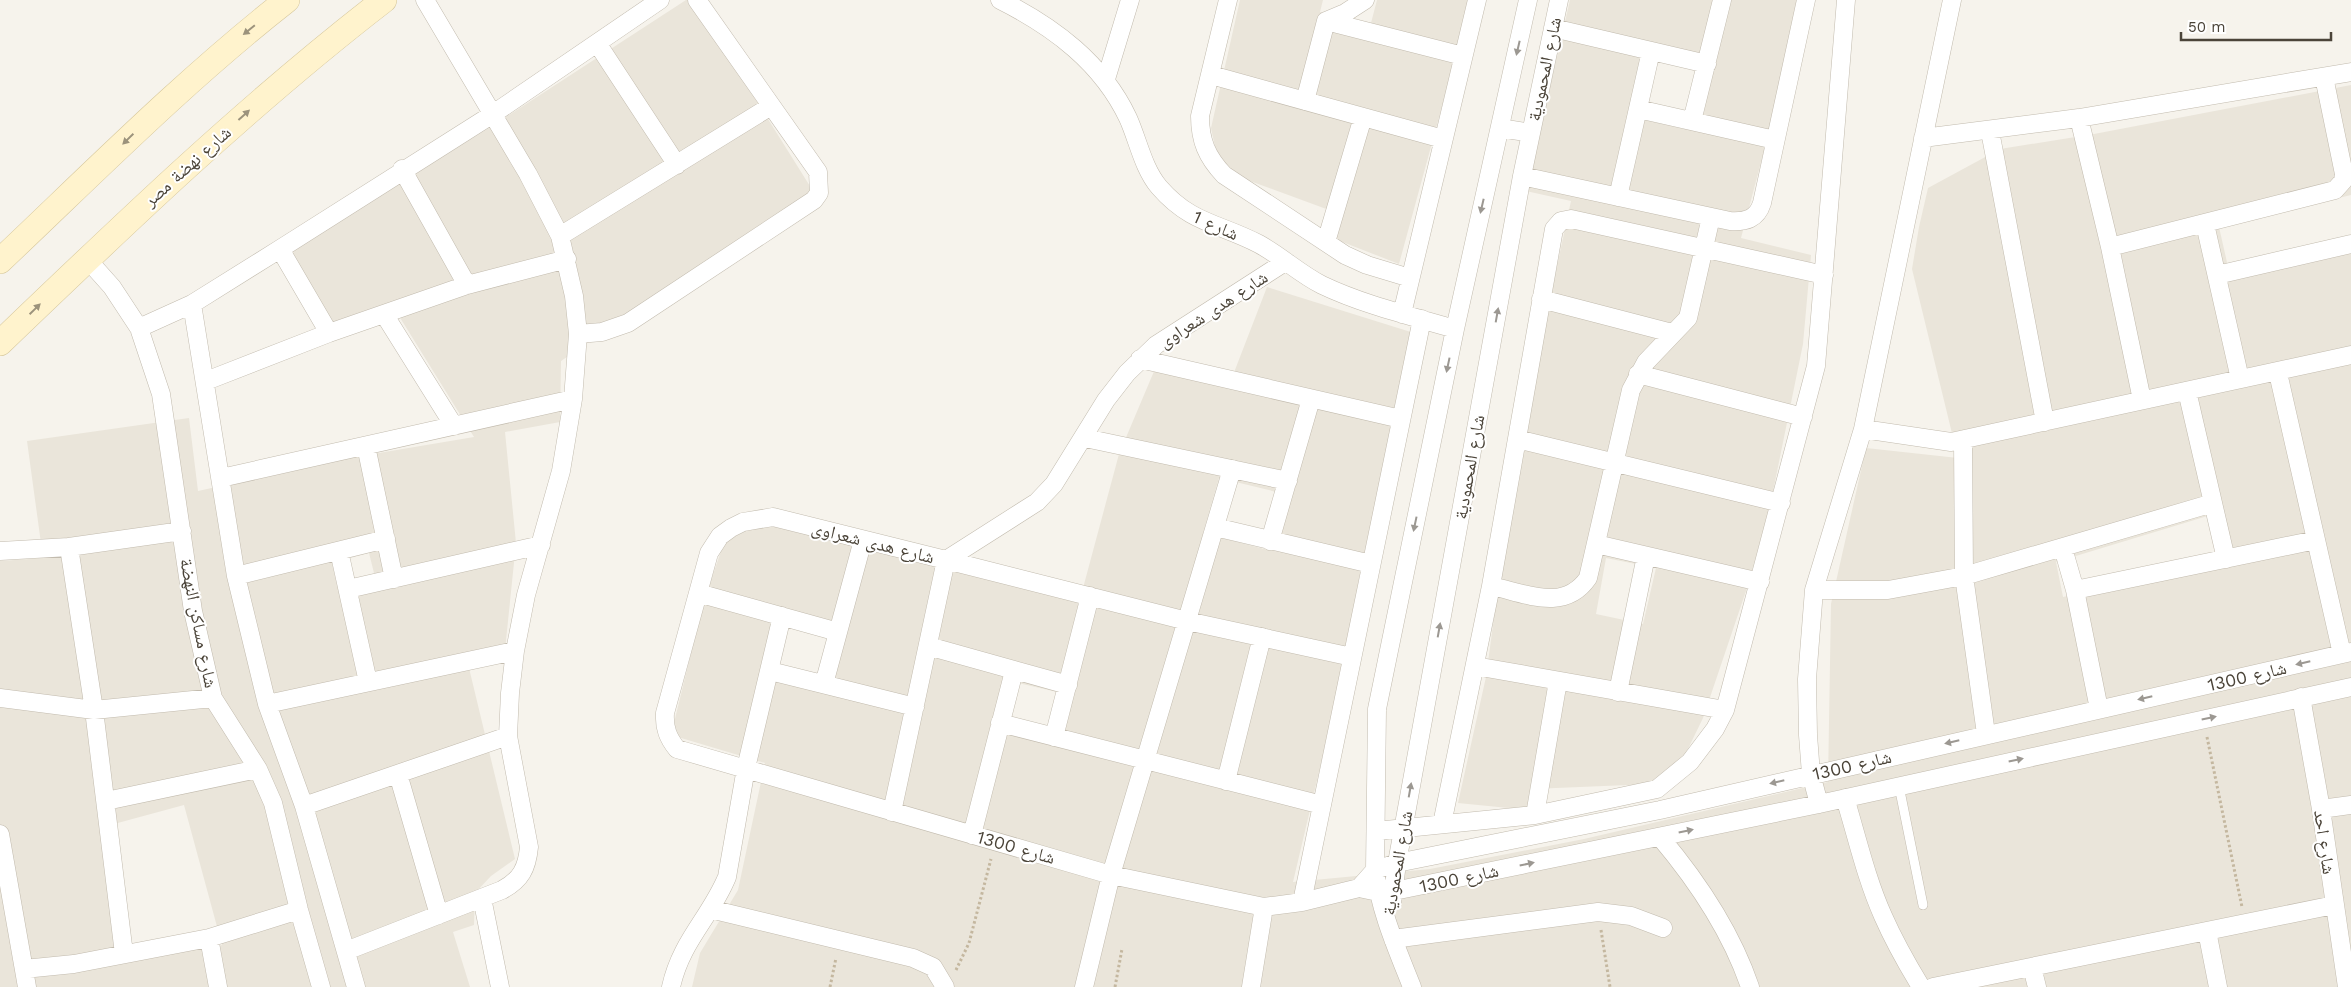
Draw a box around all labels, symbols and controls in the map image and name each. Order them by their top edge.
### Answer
scale bar [2181,10,2331,42]
street label: شارع المحمودية [1523,15,1566,123]
text: 50 m [2188,18,2225,36]
one-way arrow [243,25,256,36]
one-way arrow [1514,40,1522,55]
one-way arrow [238,109,250,121]
street label: شارع نهضة مصر [138,121,236,212]
one-way arrow [122,133,134,145]
one-way arrow [1478,199,1486,215]
street label: شارع 1 [1190,206,1242,245]
street label: شارع هدى شعراوى [1155,266,1272,353]
one-way arrow [29,303,41,315]
one-way arrow [1493,307,1501,323]
one-way arrow [1443,357,1451,373]
street label: شارع المحمودية [1449,413,1489,521]
street label: شارع هدى شعراوى [809,517,937,568]
one-way arrow [1411,517,1419,532]
street label: شارع مساكن النهضة [175,556,222,690]
one-way arrow [1436,622,1444,638]
street label: شارع 1300 [2206,657,2289,696]
one-way arrow [2296,659,2311,667]
one-way arrow [2137,694,2152,702]
one-way arrow [2202,713,2218,721]
one-way arrow [1945,738,1960,746]
street label: شارع 1300 [1811,746,1894,785]
one-way arrow [2009,756,2024,764]
one-way arrow [1769,778,1784,786]
one-way arrow [1407,782,1415,798]
street label: شارع المحمودية [1377,809,1417,917]
street label: شارع احد [2309,809,2340,876]
street label: شارع 1300 [974,826,1057,869]
one-way arrow [1679,827,1695,835]
street label: شارع 1300 [1418,859,1501,898]
one-way arrow [1520,860,1535,868]

